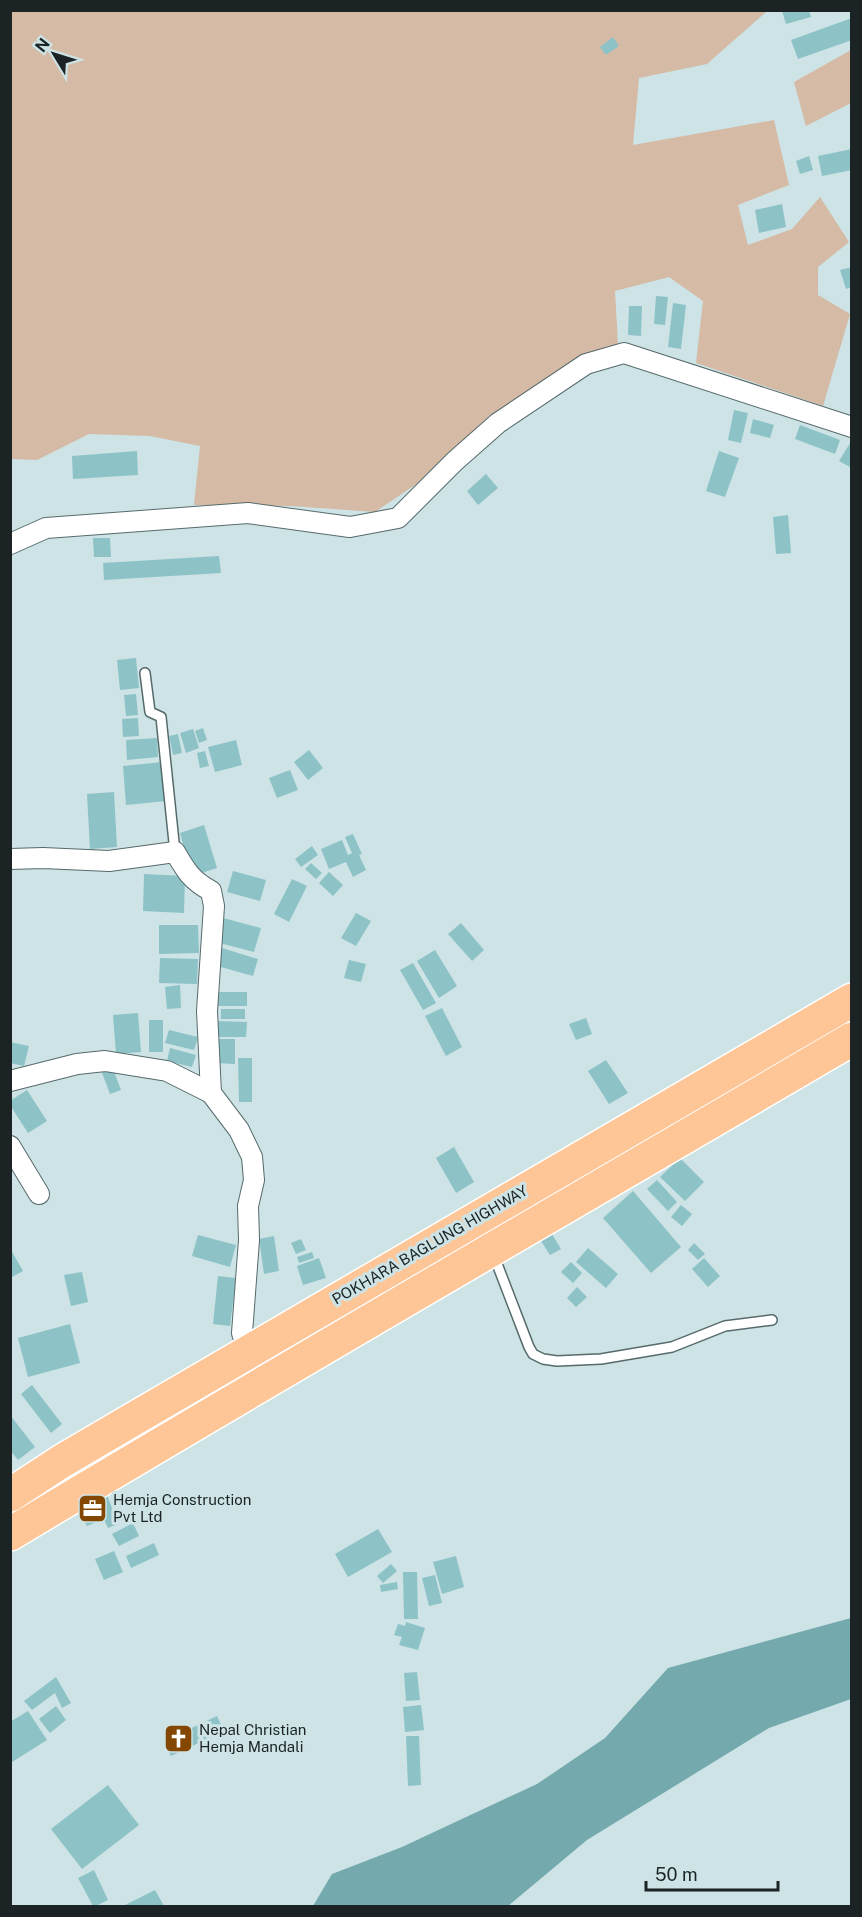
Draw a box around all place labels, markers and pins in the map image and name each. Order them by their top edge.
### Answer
place label: Hemja Construction Pvt Ltd [113,1491,251,1525]
office icon: Hemja Construction Pvt Ltd [76,1493,108,1525]
place label: Nepal Christian Hemja Mandali [199,1721,307,1755]
church icon: Nepal Christian Hemja Mandali [162,1723,194,1755]

